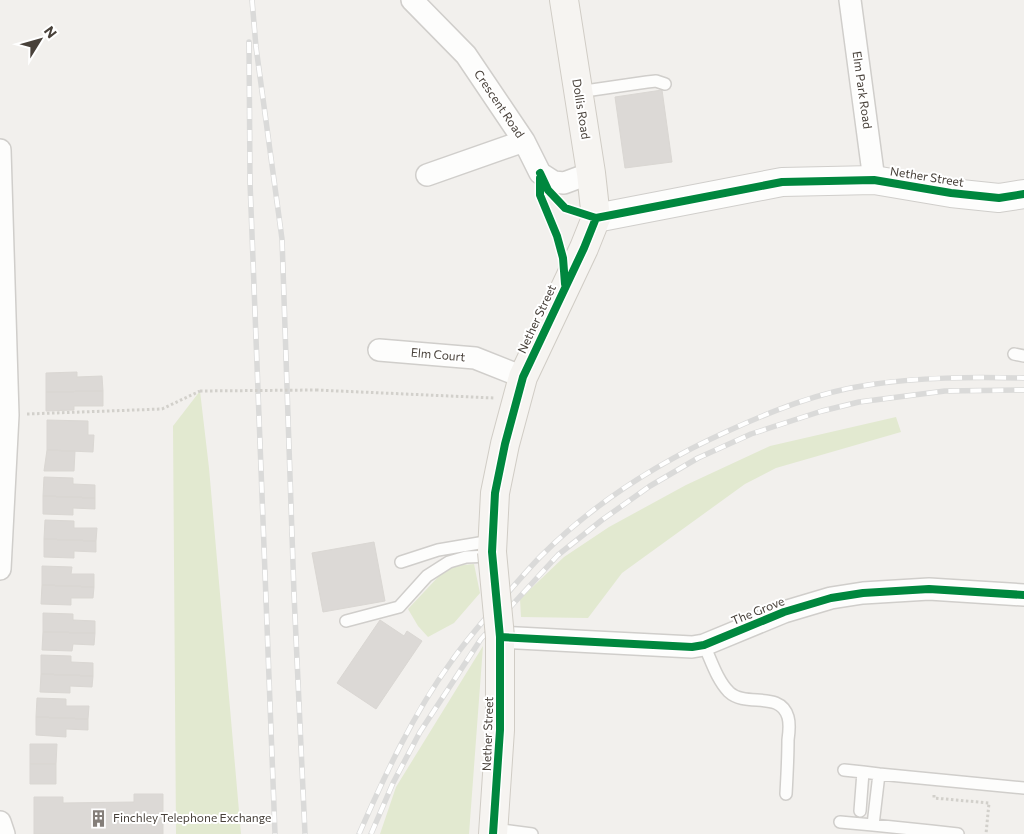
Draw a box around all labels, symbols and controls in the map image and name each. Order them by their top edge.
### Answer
north arrow [15,15,65,65]
text: N [41,23,61,41]
street label: Elm Park Road [851,50,875,130]
street label: Crescent Road [472,67,528,140]
street label: Dollis Road [570,78,594,140]
street label: Nether Street [889,163,965,189]
street label: Nether Street [514,282,558,355]
street label: Elm Court [410,345,466,363]
street label: The Grove [729,593,786,627]
street label: Nether Street [479,696,495,771]
building icon: Finchley Telephone Exchange [89,808,109,828]
place label: Finchley Telephone Exchange [113,810,271,824]

